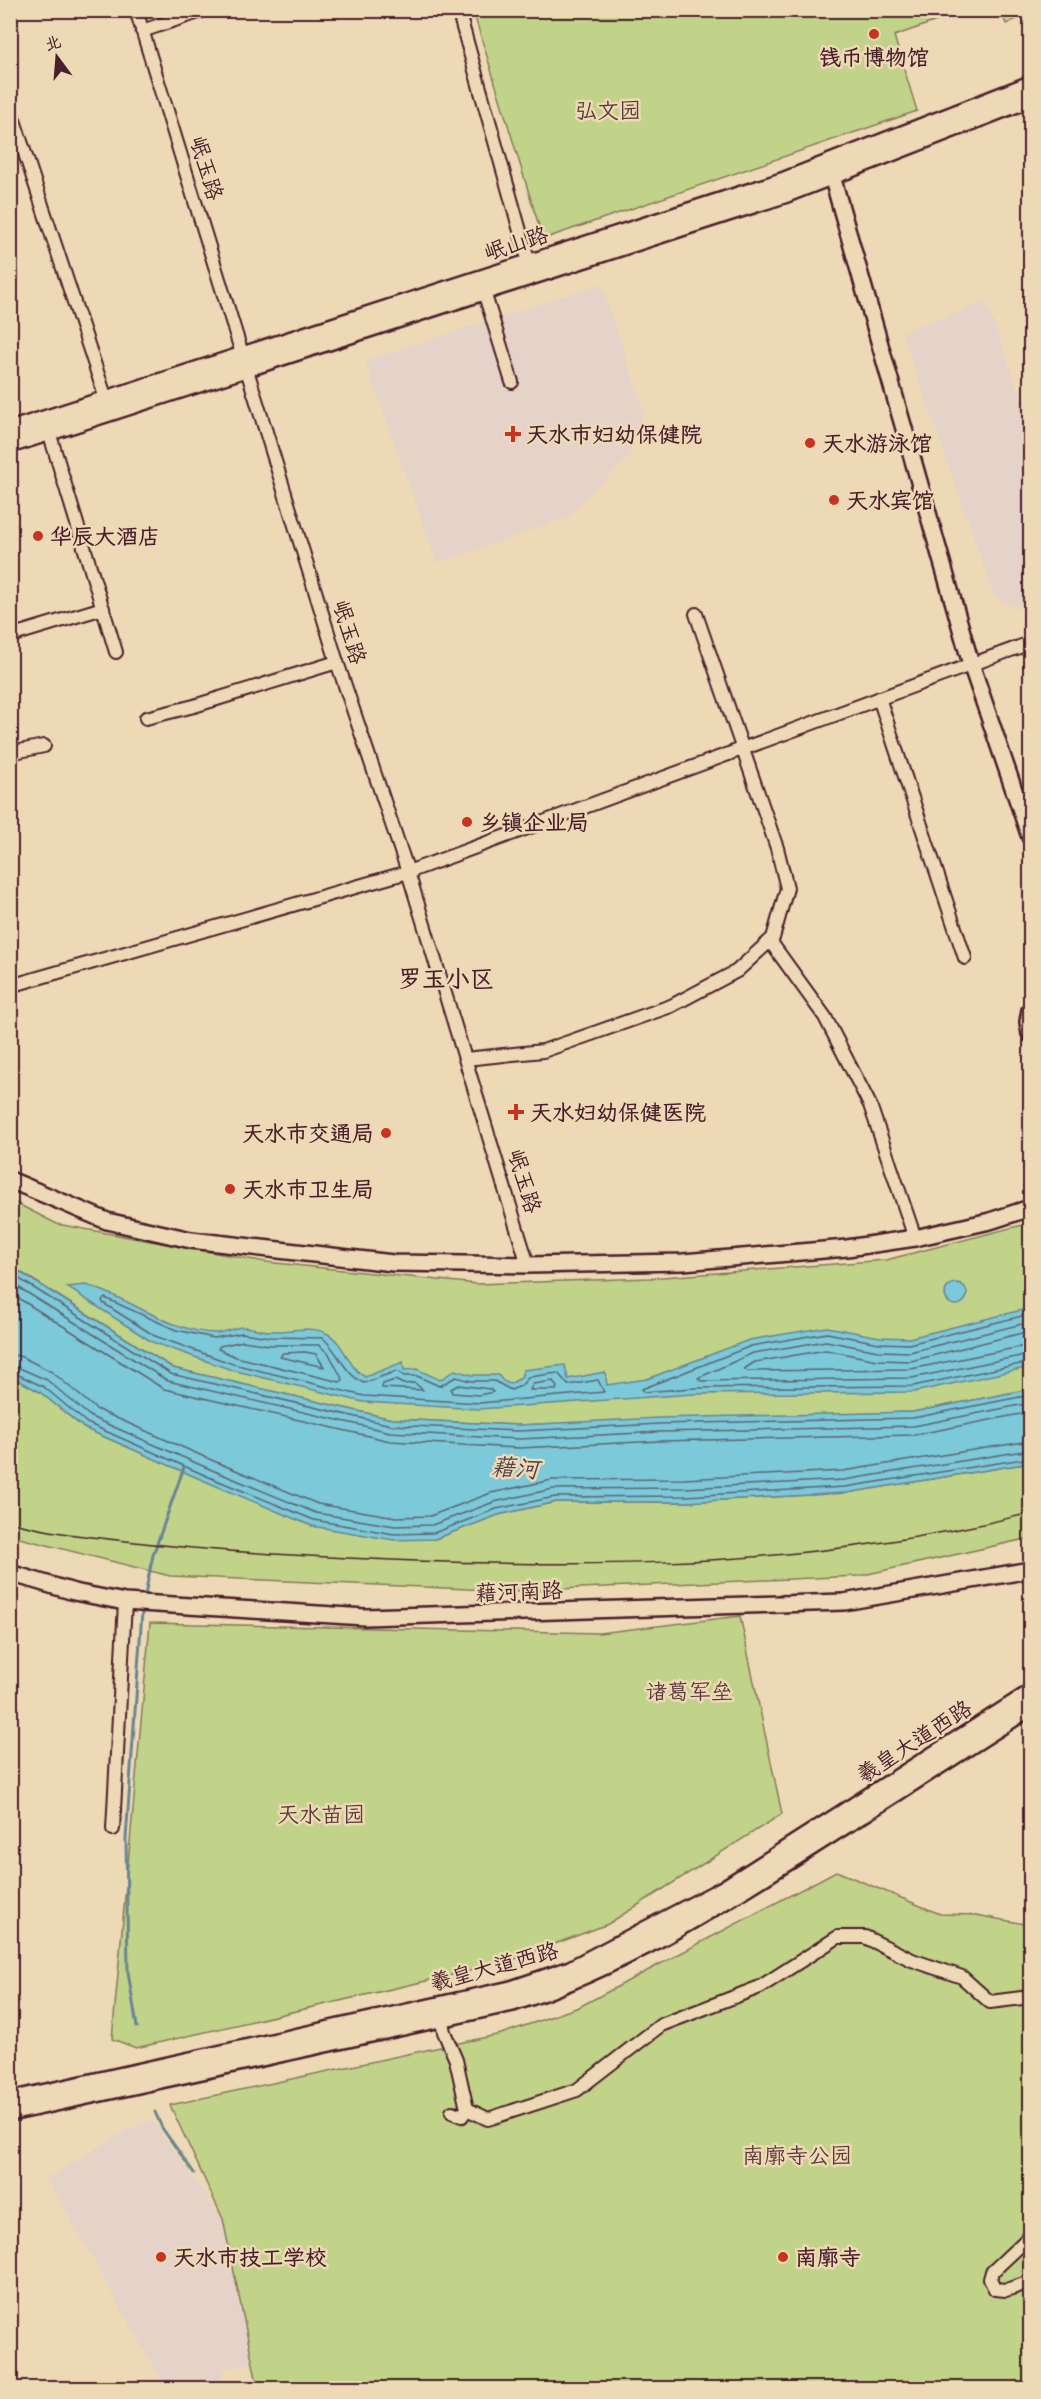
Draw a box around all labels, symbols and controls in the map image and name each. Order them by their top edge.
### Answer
north arrow [27,27,87,87]
marker: 钱币博物馆 [867,27,881,41]
text: 北 [42,31,64,56]
place label: 钱币博物馆 [819,43,929,74]
park label: 弘文园 [575,96,641,127]
street label: 岷玉路 [181,132,230,205]
street label: 岷山路 [480,219,553,269]
place label: 天水市妇幼保健院 [526,420,702,451]
marker: 天水市妇幼保健院 [504,425,522,443]
place label: 天水游泳馆 [822,429,932,460]
marker: 天水游泳馆 [803,436,817,450]
place label: 天水宾馆 [846,486,934,517]
marker: 天水宾馆 [827,493,841,507]
place label: 华辰大酒店 [50,522,160,553]
marker: 华辰大酒店 [31,529,45,543]
street label: 岷玉路 [324,596,373,669]
place label: 乡镇企业局 [479,808,589,839]
marker: 乡镇企业局 [460,815,474,829]
district label: 罗玉小区 [398,963,494,997]
place label: 天水妇幼保健医院 [530,1098,706,1129]
marker: 天水妇幼保健医院 [507,1103,525,1121]
place label: 天水市交通局 [242,1119,374,1150]
marker: 天水市交通局 [379,1126,393,1140]
street label: 岷玉路 [499,1145,548,1218]
place label: 天水市卫生局 [242,1175,374,1206]
marker: 天水市卫生局 [223,1182,237,1196]
water label: 藉河 [490,1450,544,1488]
street label: 藉河南路 [475,1575,564,1610]
park label: 诸葛军垒 [645,1677,733,1708]
street label: 羲皇大道西路 [851,1693,979,1791]
park label: 天水苗园 [277,1800,365,1831]
street label: 羲皇大道西路 [427,1935,562,2000]
park label: 南廓寺公园 [742,2141,852,2172]
place label: 天水市技工学校 [173,2243,327,2274]
place label: 南廓寺 [795,2243,861,2274]
marker: 天水市技工学校 [154,2250,168,2264]
marker: 南廓寺 [776,2250,790,2264]

